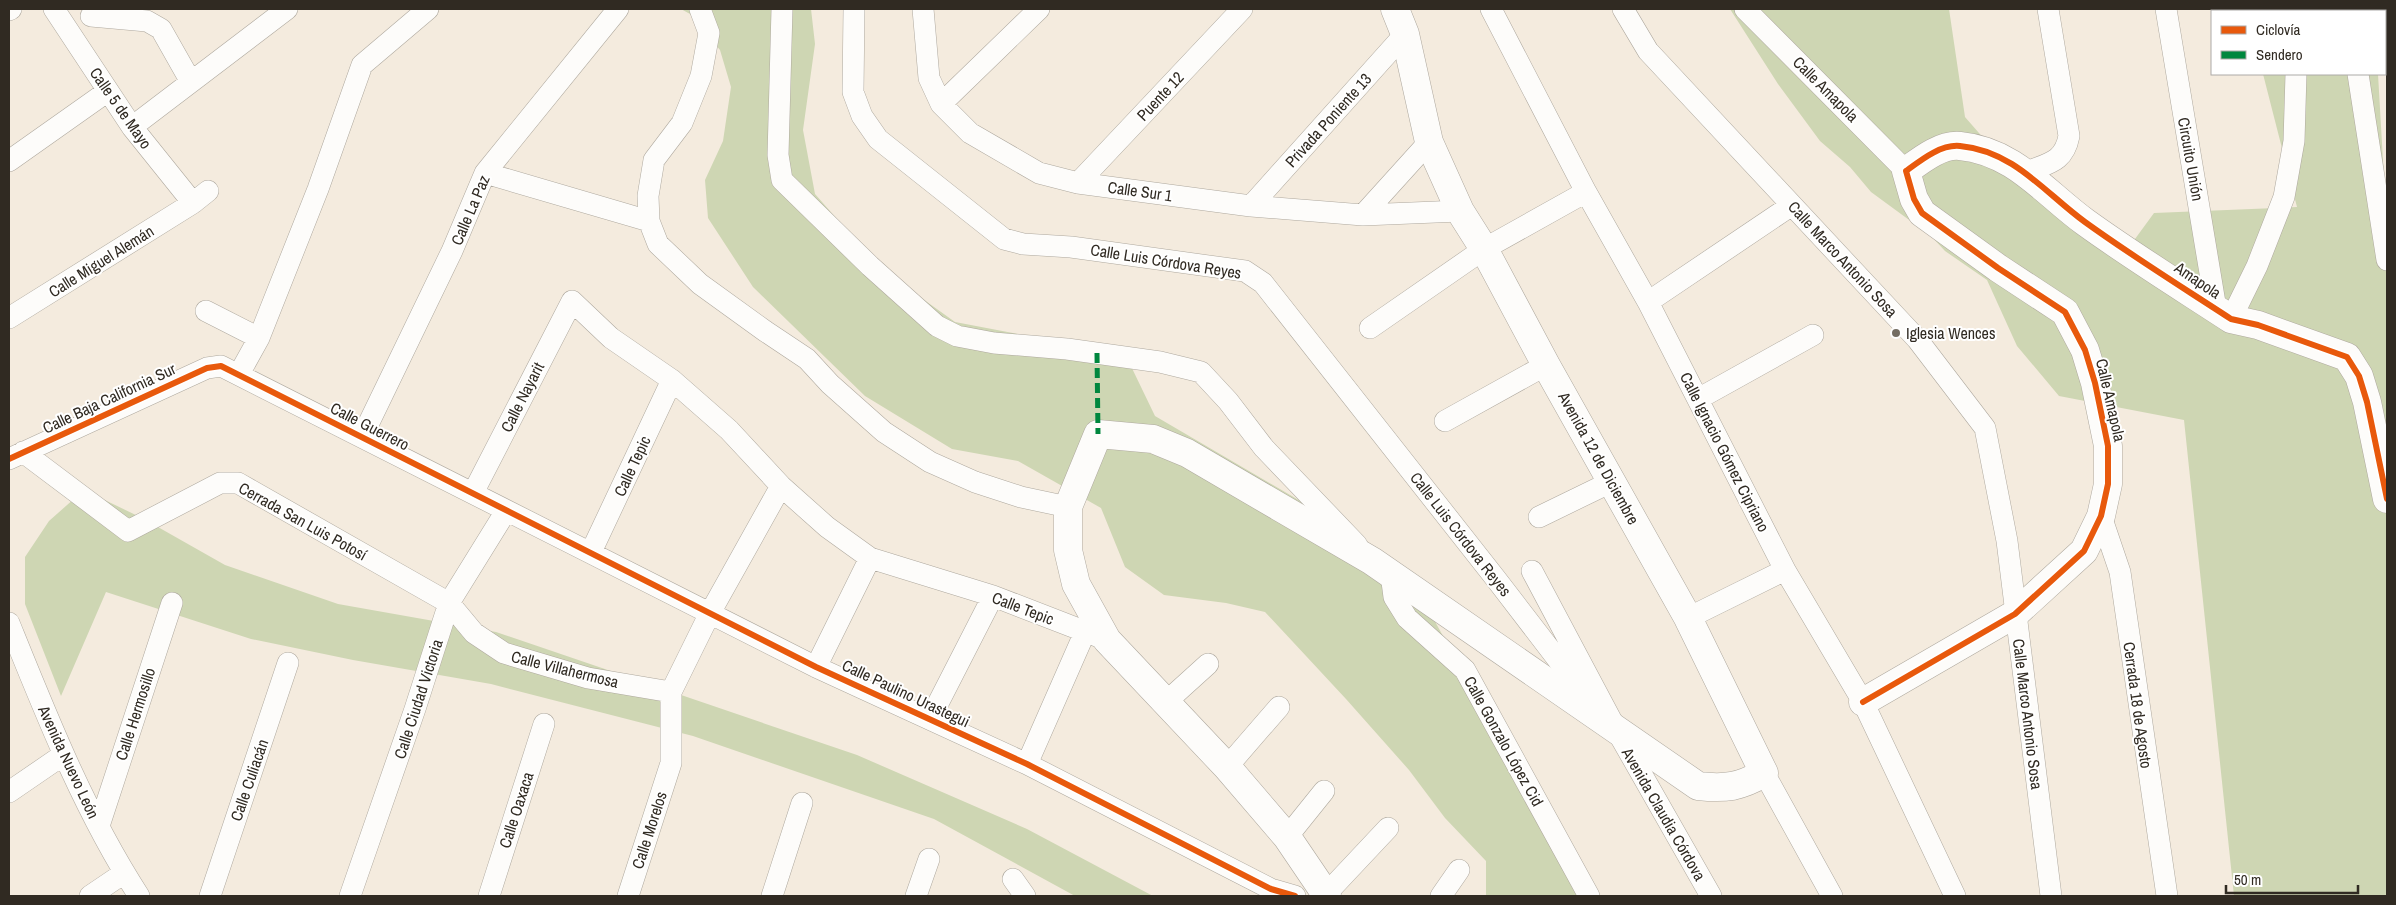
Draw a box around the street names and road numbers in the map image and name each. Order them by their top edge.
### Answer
street label: Calle Amapola [1788,51,1864,127]
street label: Calle 5 de Mayo [85,63,157,153]
street label: Puente 12 [1132,67,1188,125]
street label: Privada Poniente 13 [1280,68,1376,172]
street label: Circuito Unión [2173,115,2209,203]
street label: Calle La Paz [445,171,495,249]
street label: Calle Sur 1 [1106,176,1174,207]
street label: Calle Marco Antonio Sosa [1783,196,1903,322]
street label: Calle Miguel Alemán [44,220,158,302]
street label: Calle Luis Córdova Reyes [1089,238,1243,284]
street label: Amapola [2170,256,2226,304]
street label: Calle Amapola [2091,356,2131,444]
street label: Calle Baja California Sur [39,357,180,438]
street label: Calle Nayarit [495,358,549,436]
street label: Calle Ignacio Gómez Cipriano [1675,368,1775,536]
street label: Avenida 12 de Diciembre [1553,387,1645,528]
street label: Calle Guerrero [327,397,413,455]
street label: Calle Tepic [608,432,656,500]
street label: Calle Luis Córdova Reyes [1405,467,1517,601]
street label: Cerrada San Luis Potosí [235,477,371,566]
street label: Calle Tepic [989,586,1058,630]
street label: Calle Ciudad Victoria [388,636,448,762]
street label: Calle Marco Antonio Sosa [2008,637,2048,791]
street label: Cerrada 18 de Agosto [2118,640,2158,770]
street label: Calle Villahermosa [509,645,622,693]
street label: Calle Paulino Urastegui [839,654,973,732]
street label: Calle Hermosillo [110,665,160,763]
street label: Calle Gonzalo López Cid [1459,672,1549,810]
street label: Avenida Nuevo León [33,701,105,822]
street label: Calle Culiacán [225,736,273,824]
street label: Avenida Claudia Córdova [1616,743,1711,885]
street label: Calle Oaxaca [493,768,539,851]
street label: Calle Morelos [626,788,672,872]

